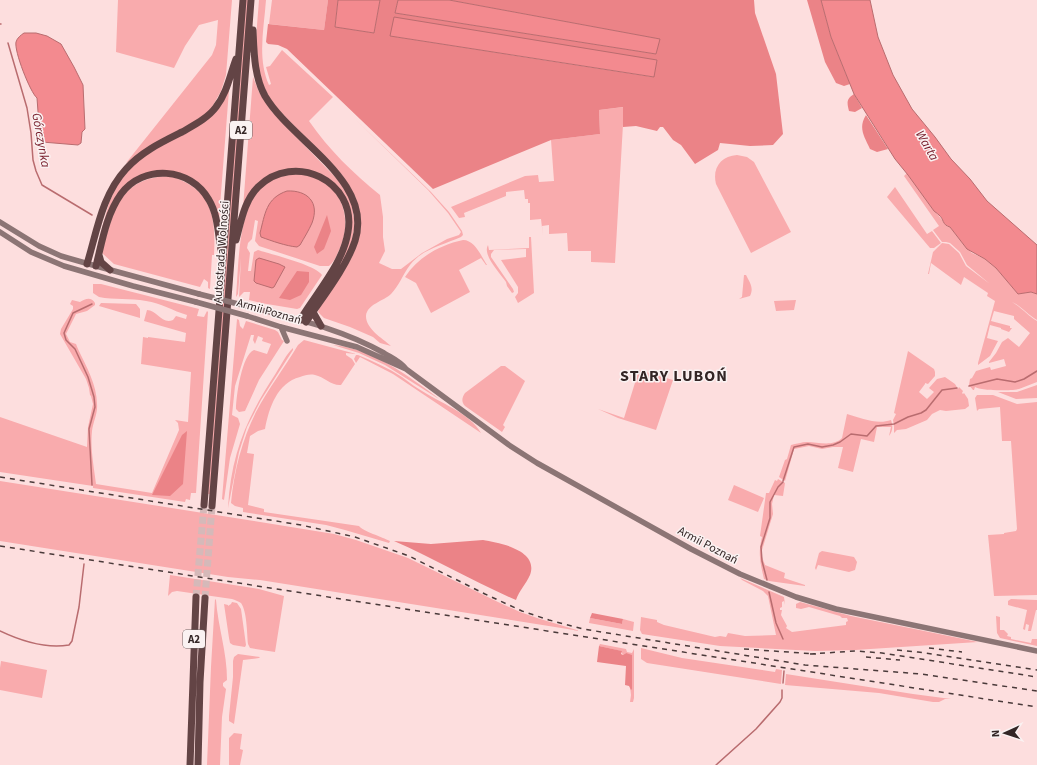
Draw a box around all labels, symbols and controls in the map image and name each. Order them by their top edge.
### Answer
water label: Górczynka [27,111,55,169]
road number: A2 [230,121,252,139]
water label: Warta [911,127,943,164]
street label: Autostrada Wolności [209,200,234,304]
street label: Armii Poznań [235,294,303,329]
district label: STARY LUBOŃ [620,365,728,387]
street label: Armii Poznań [675,522,741,568]
road number: A2 [183,630,205,648]
north arrow [985,713,1025,753]
text: N [988,729,1003,738]

